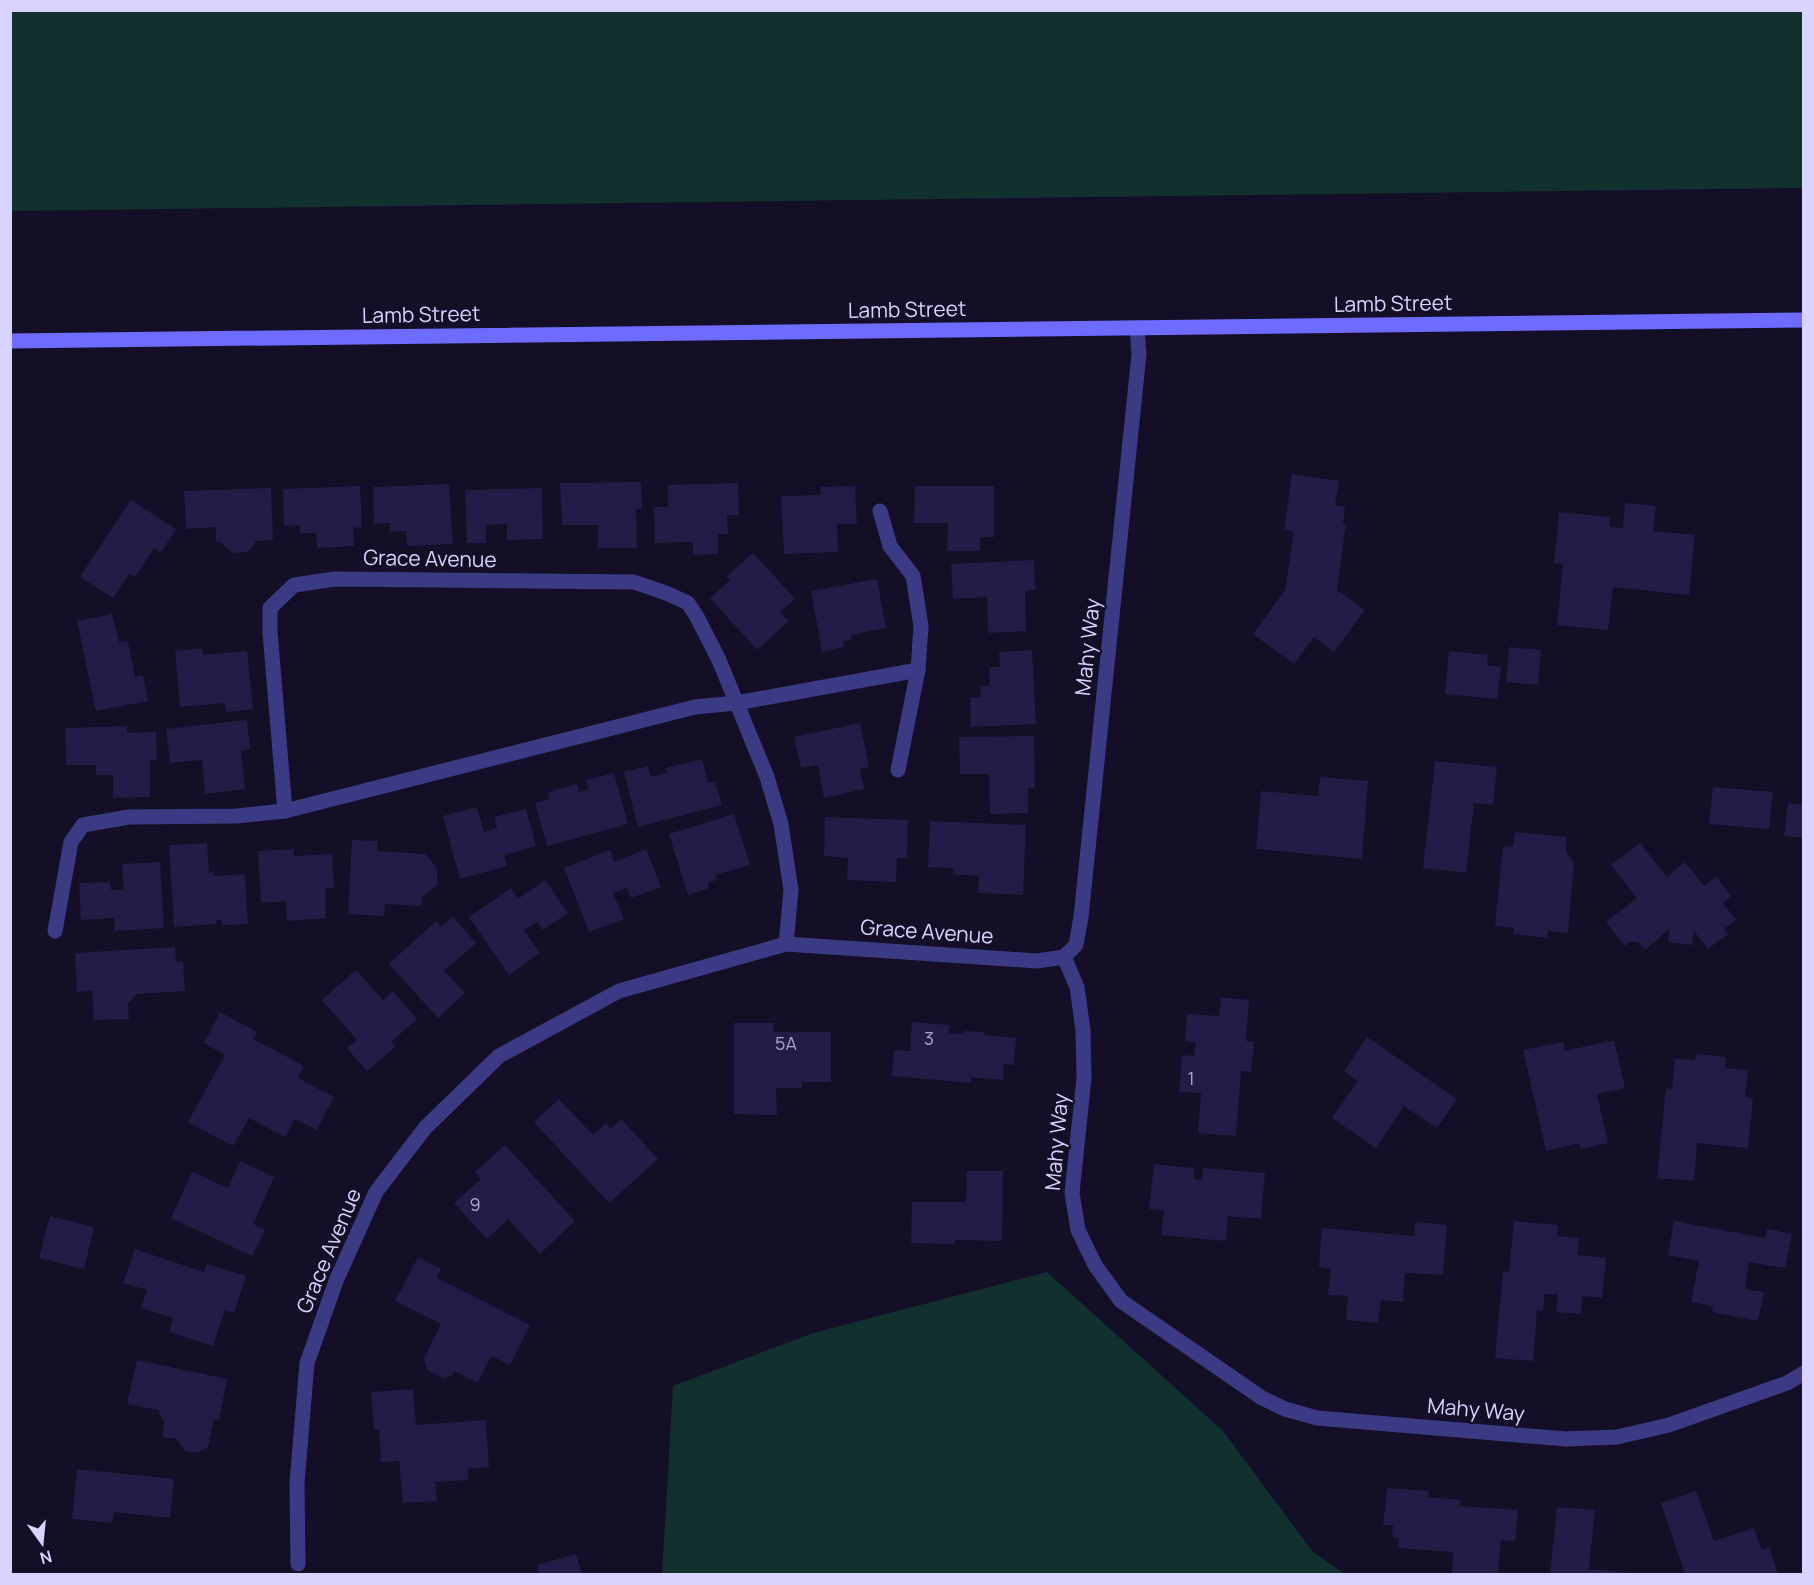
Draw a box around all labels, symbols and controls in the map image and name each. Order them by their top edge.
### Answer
street label: Lamb Street [1333,288,1452,318]
street label: Lamb Street [847,294,966,324]
street label: Lamb Street [361,299,480,329]
street label: Grace Avenue [363,543,497,573]
street label: Mahy Way [1068,597,1106,697]
street label: Grace Avenue [860,912,995,950]
house number: 3 [924,1026,934,1050]
house number: 5A [775,1031,797,1055]
house number: 1 [1187,1066,1195,1090]
street label: Mahy Way [1038,1092,1074,1192]
street label: Grace Avenue [289,1184,367,1317]
house number: 9 [469,1192,481,1216]
street label: Mahy Way [1426,1391,1526,1427]
north arrow [12,1513,72,1573]
text: N [37,1545,54,1570]

